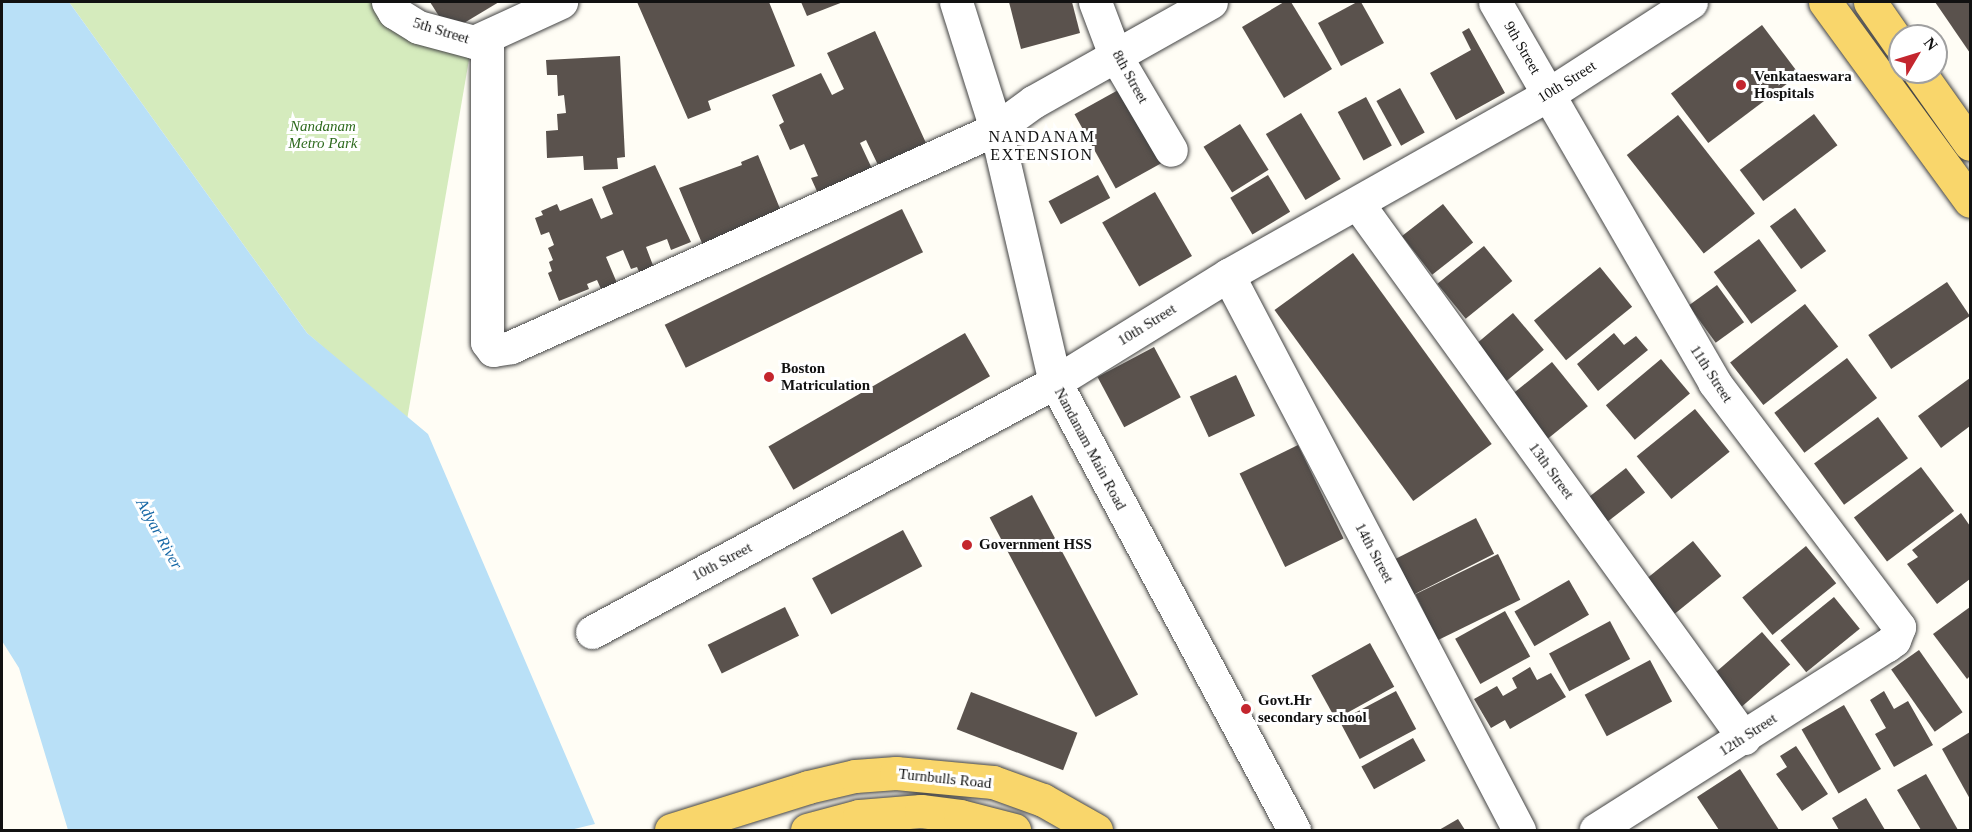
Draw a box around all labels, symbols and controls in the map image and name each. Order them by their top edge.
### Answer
street label: 5th Street [411,14,471,48]
street label: 9th Street [1500,18,1544,78]
north arrow [1888,24,1948,84]
text: N [1921,34,1941,54]
street label: 8th Street [1108,47,1152,107]
street label: 10th Street [1534,57,1600,107]
place label: Venkataeswara Hospitals [1754,67,1852,102]
marker: Venkataeswara Hospitals [1732,76,1750,94]
park label: Nandanam Metro Park [288,117,358,152]
district label: NANDANAM EXTENSION [988,127,1096,165]
street label: 10th Street [1114,300,1180,350]
street label: 11th Street [1686,342,1736,406]
place label: Boston Matriculation [781,359,870,394]
marker: Boston Matriculation [762,370,776,384]
street label: Nandanam Main Road [1050,385,1130,513]
street label: 13th Street [1524,439,1578,503]
water label: Adyar River [132,495,186,573]
street label: 14th Street [1351,520,1397,586]
place label: Government HSS [979,536,1092,554]
marker: Government HSS [960,538,974,552]
street label: 10th Street [689,539,755,585]
place label: Govt.Hr secondary school [1258,691,1367,726]
marker: Govt.Hr secondary school [1239,702,1253,716]
street label: 12th Street [1716,710,1780,760]
street label: Turnbulls Road [898,765,992,793]

